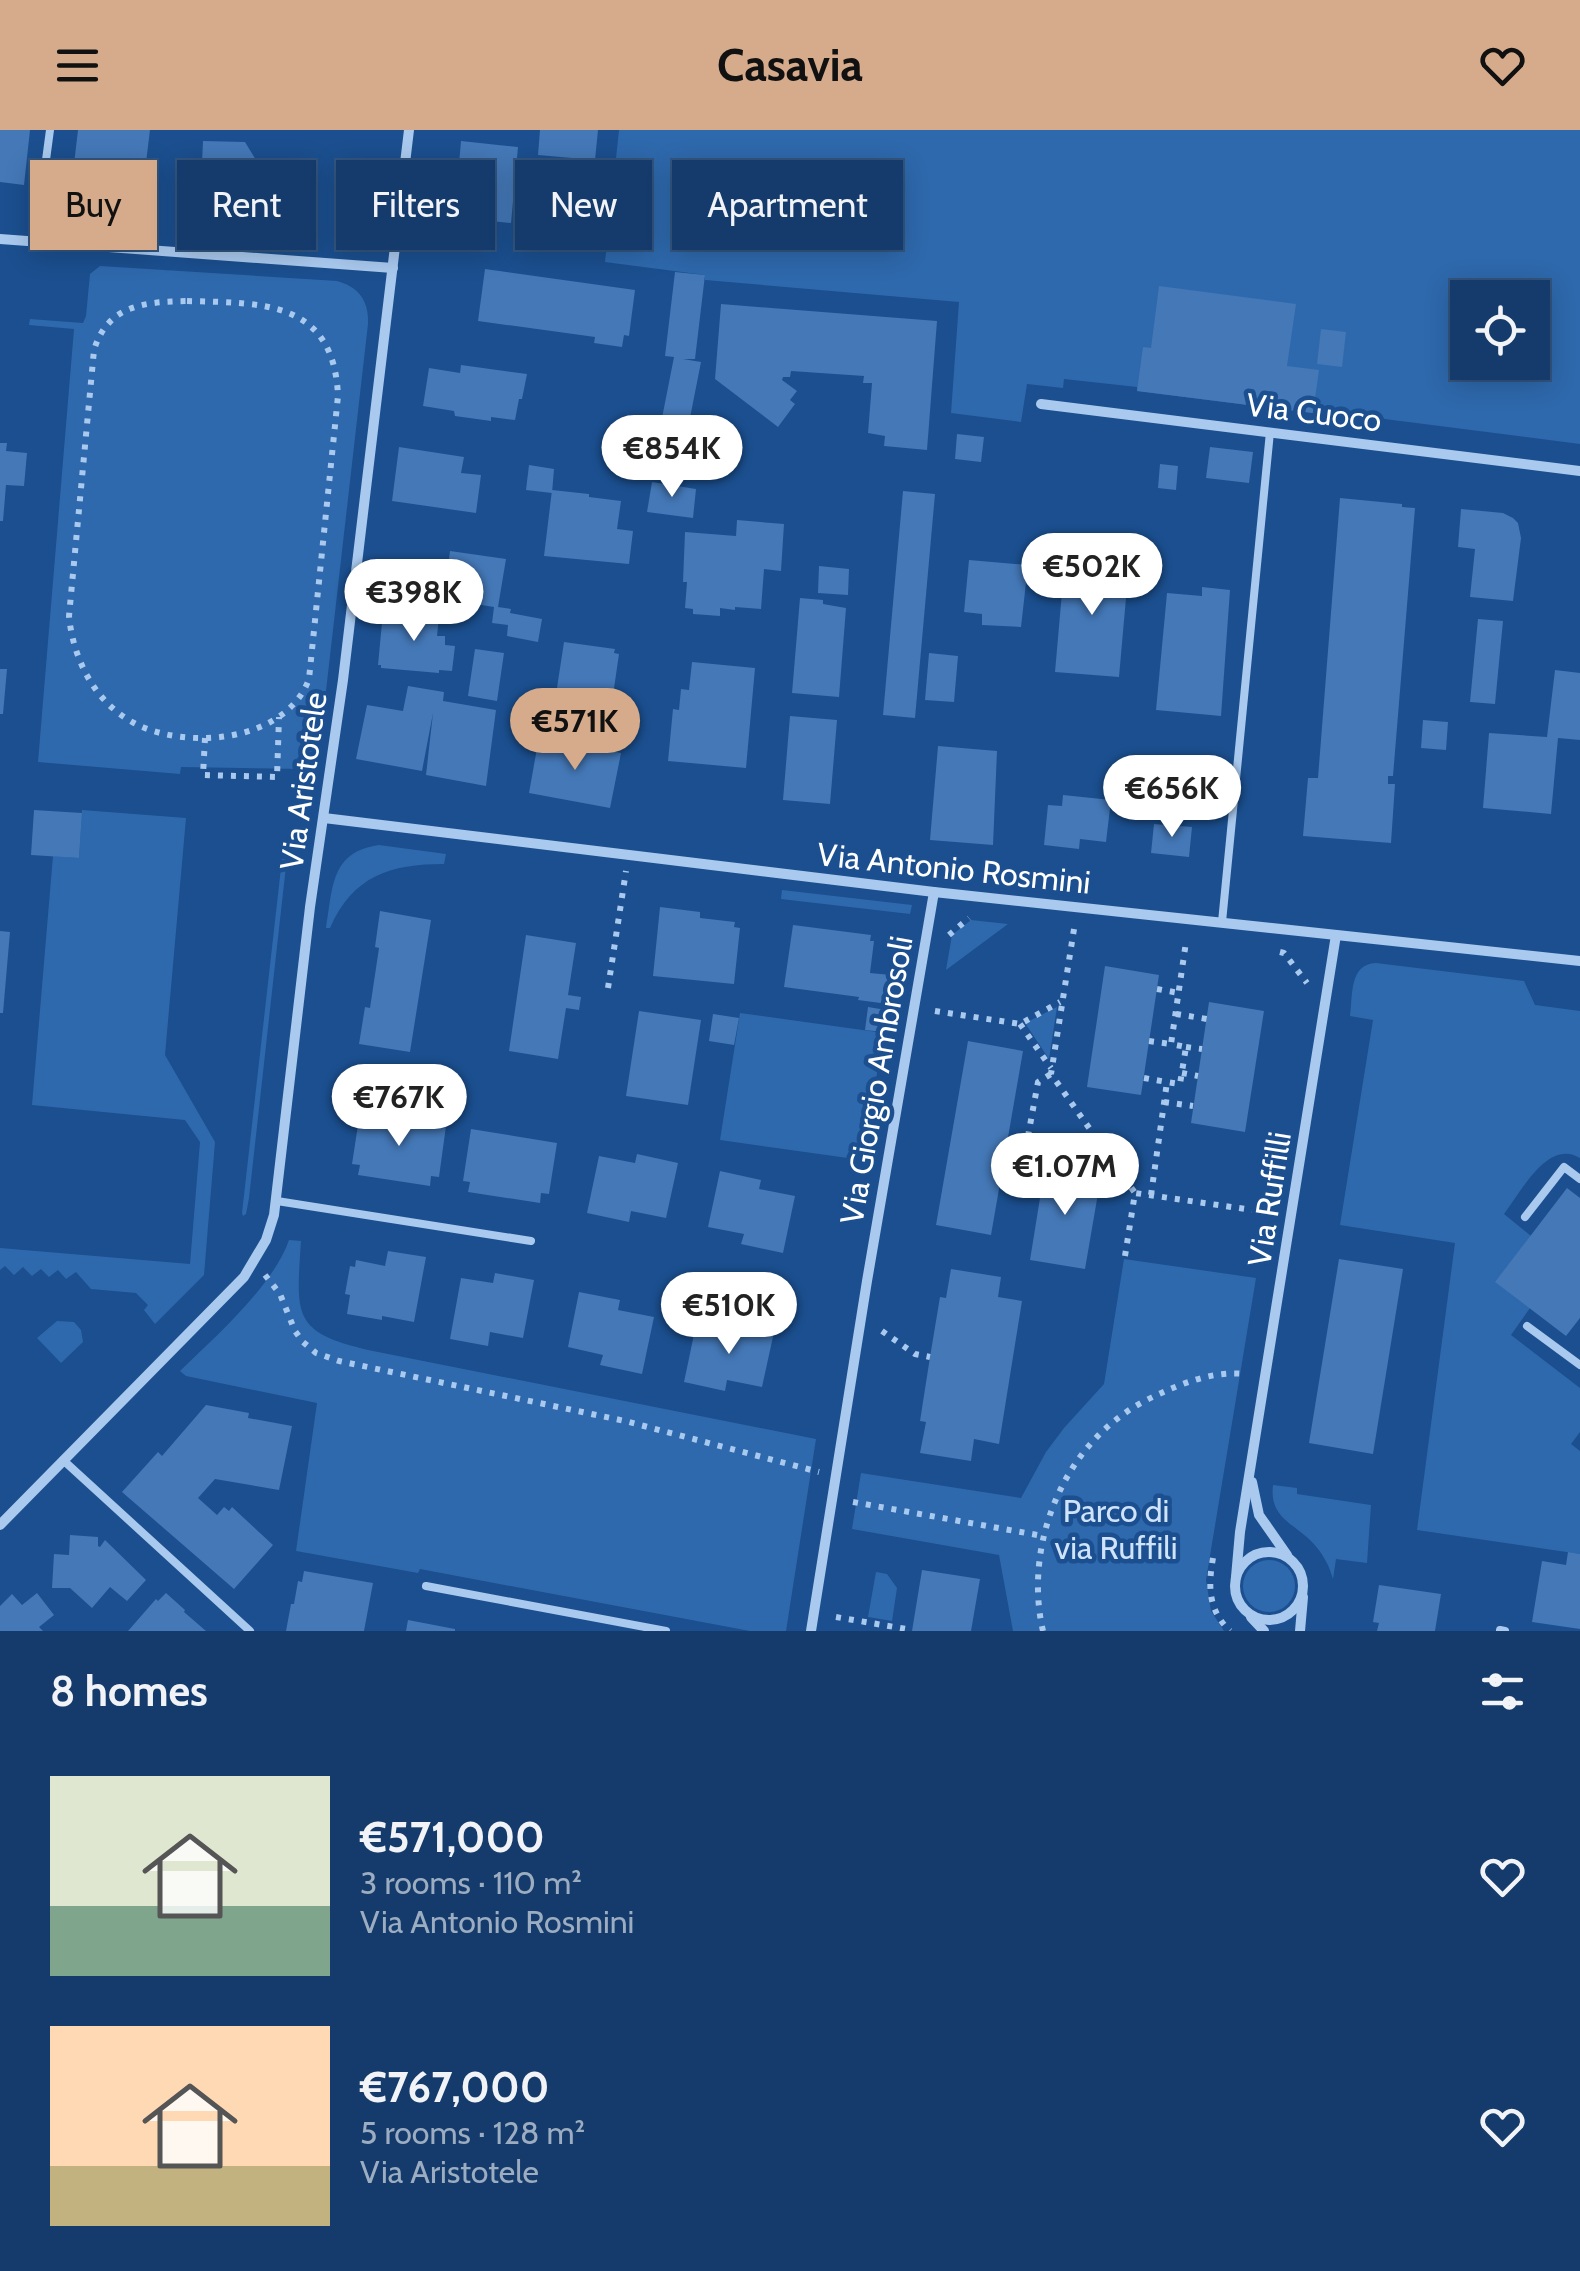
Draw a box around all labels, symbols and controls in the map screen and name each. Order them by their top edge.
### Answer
icon: menu [50,38,105,93]
text: Casavia [717,38,863,92]
icon: heart [1475,38,1530,93]
chip: Buy [30,160,157,250]
chip: Rent [177,160,316,250]
chip: Filters [336,160,495,250]
chip: New [515,160,652,250]
chip: Apartment [672,160,903,250]
map controls [1450,280,1550,380]
button: locate [1450,280,1550,380]
street label: Via Cuoco [1244,384,1384,440]
pin: €854K [602,415,742,500]
text: €854K [624,428,720,467]
pin: €502K [1022,533,1162,618]
text: €502K [1043,546,1141,585]
pin: €398K [344,559,484,644]
text: €398K [366,572,462,611]
pin: €571K [505,688,645,773]
street label: Via Aristotele [271,690,335,872]
text: €571K [532,701,618,740]
pin: €656K [1102,755,1242,840]
text: €656K [1125,768,1219,807]
street label: Via Antonio Rosmini [816,834,1092,902]
street label: Via Giorgio Ambrosoli [831,933,921,1227]
pin: €767K [329,1064,469,1149]
text: €767K [354,1077,444,1116]
street label: Via Ruffilli [1239,1129,1299,1269]
pin: €1.07M [984,1133,1146,1218]
text: €1.07M [1013,1146,1117,1185]
pin: €510K [659,1272,799,1357]
text: €510K [683,1285,775,1324]
park label: Parco di via Ruffili [1054,1491,1178,1567]
icon: filters [1475,1664,1530,1719]
text: 8 homes [50,1665,208,1717]
text: €571,000 [360,1811,545,1863]
icon: home [130,1816,250,1936]
icon: heart [1475,1849,1530,1904]
text: 3 rooms · 110 m² [360,1863,582,1902]
text: Via Antonio Rosmini [360,1902,634,1941]
text: €767,000 [360,2061,549,2113]
icon: home [130,2066,250,2186]
icon: heart [1475,2099,1530,2154]
text: 5 rooms · 128 m² [360,2113,585,2152]
text: Via Aristotele [360,2152,539,2191]

